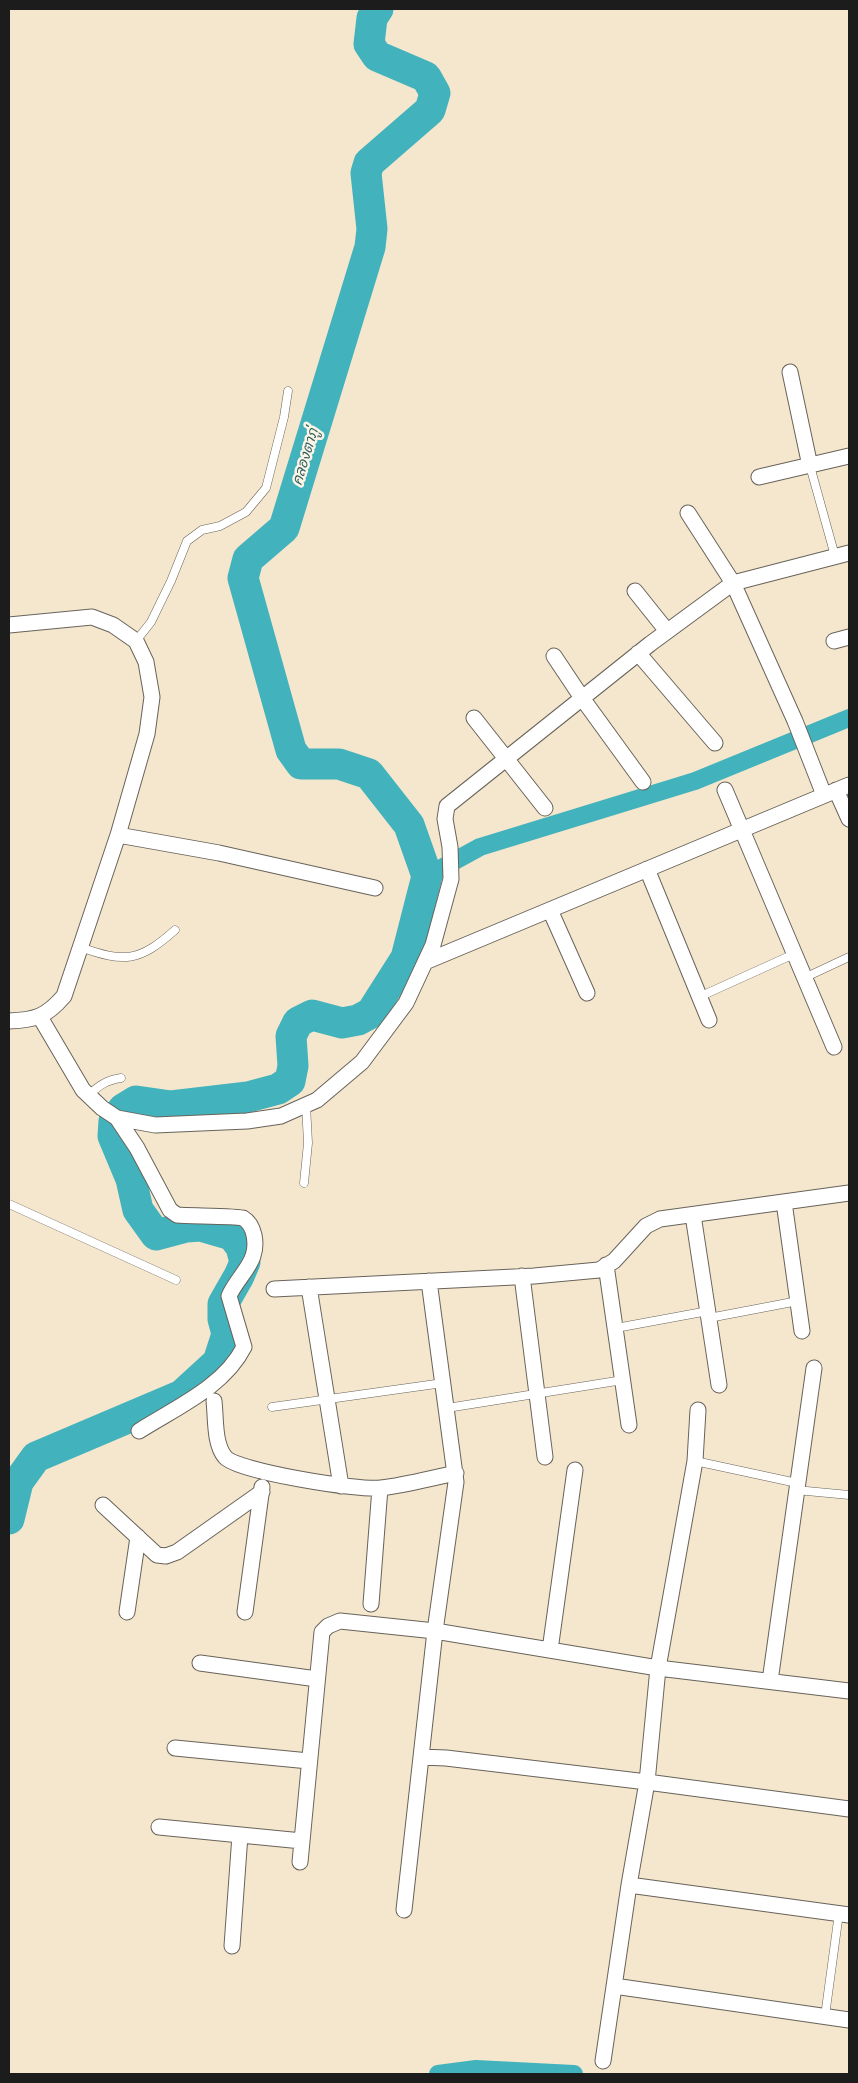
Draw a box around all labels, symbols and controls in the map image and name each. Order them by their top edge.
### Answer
water label: คลองตาภู่ [289,427,323,487]

